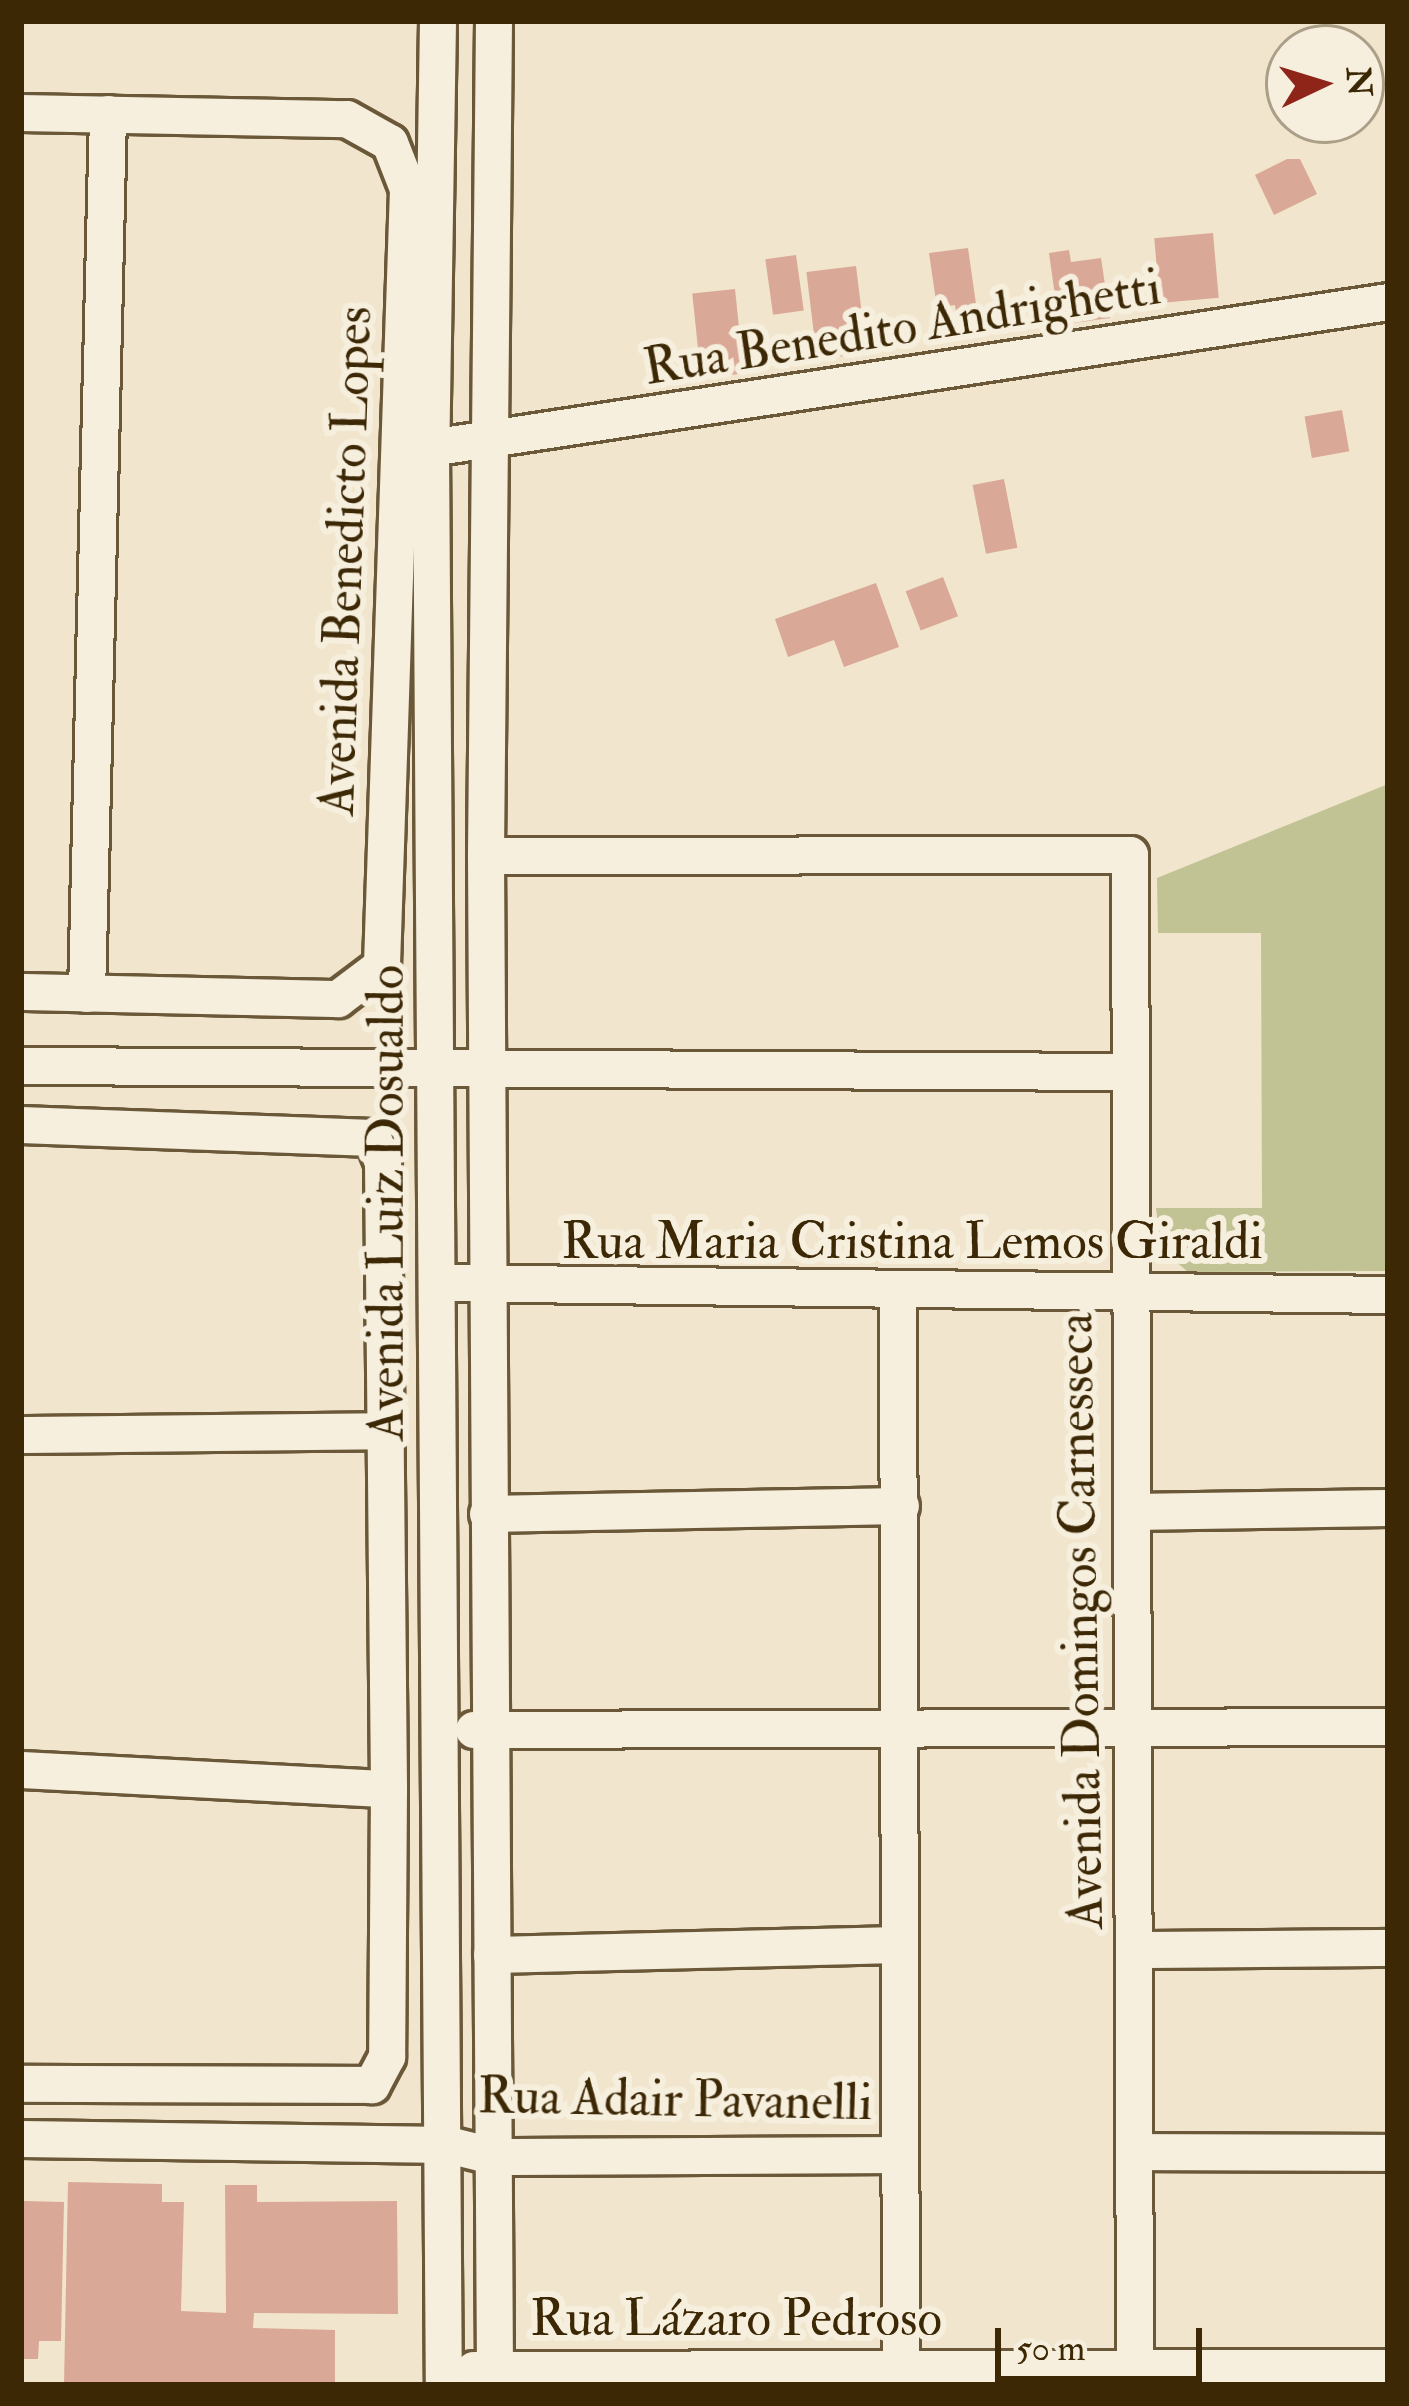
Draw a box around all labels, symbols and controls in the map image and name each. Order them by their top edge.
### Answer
north arrow [1265,24,1385,144]
text: N [1337,65,1380,98]
street label: Rua Benedito Andrighetti [639,257,1165,399]
street label: Avenida Benedicto Lopes [307,305,385,817]
street label: Avenida Luiz Dosualdo [356,965,418,1441]
street label: Rua Maria Cristina Lemos Giraldi [561,1211,1263,1273]
street label: Avenida Domingos Carnesseca [1045,1312,1117,1930]
street label: Rua Adair Pavanelli [477,2066,873,2134]
street label: Rua Lázaro Pedroso [530,2288,942,2350]
scale bar [1001,2304,1208,2378]
text: 50 m [1016,2326,1085,2371]

